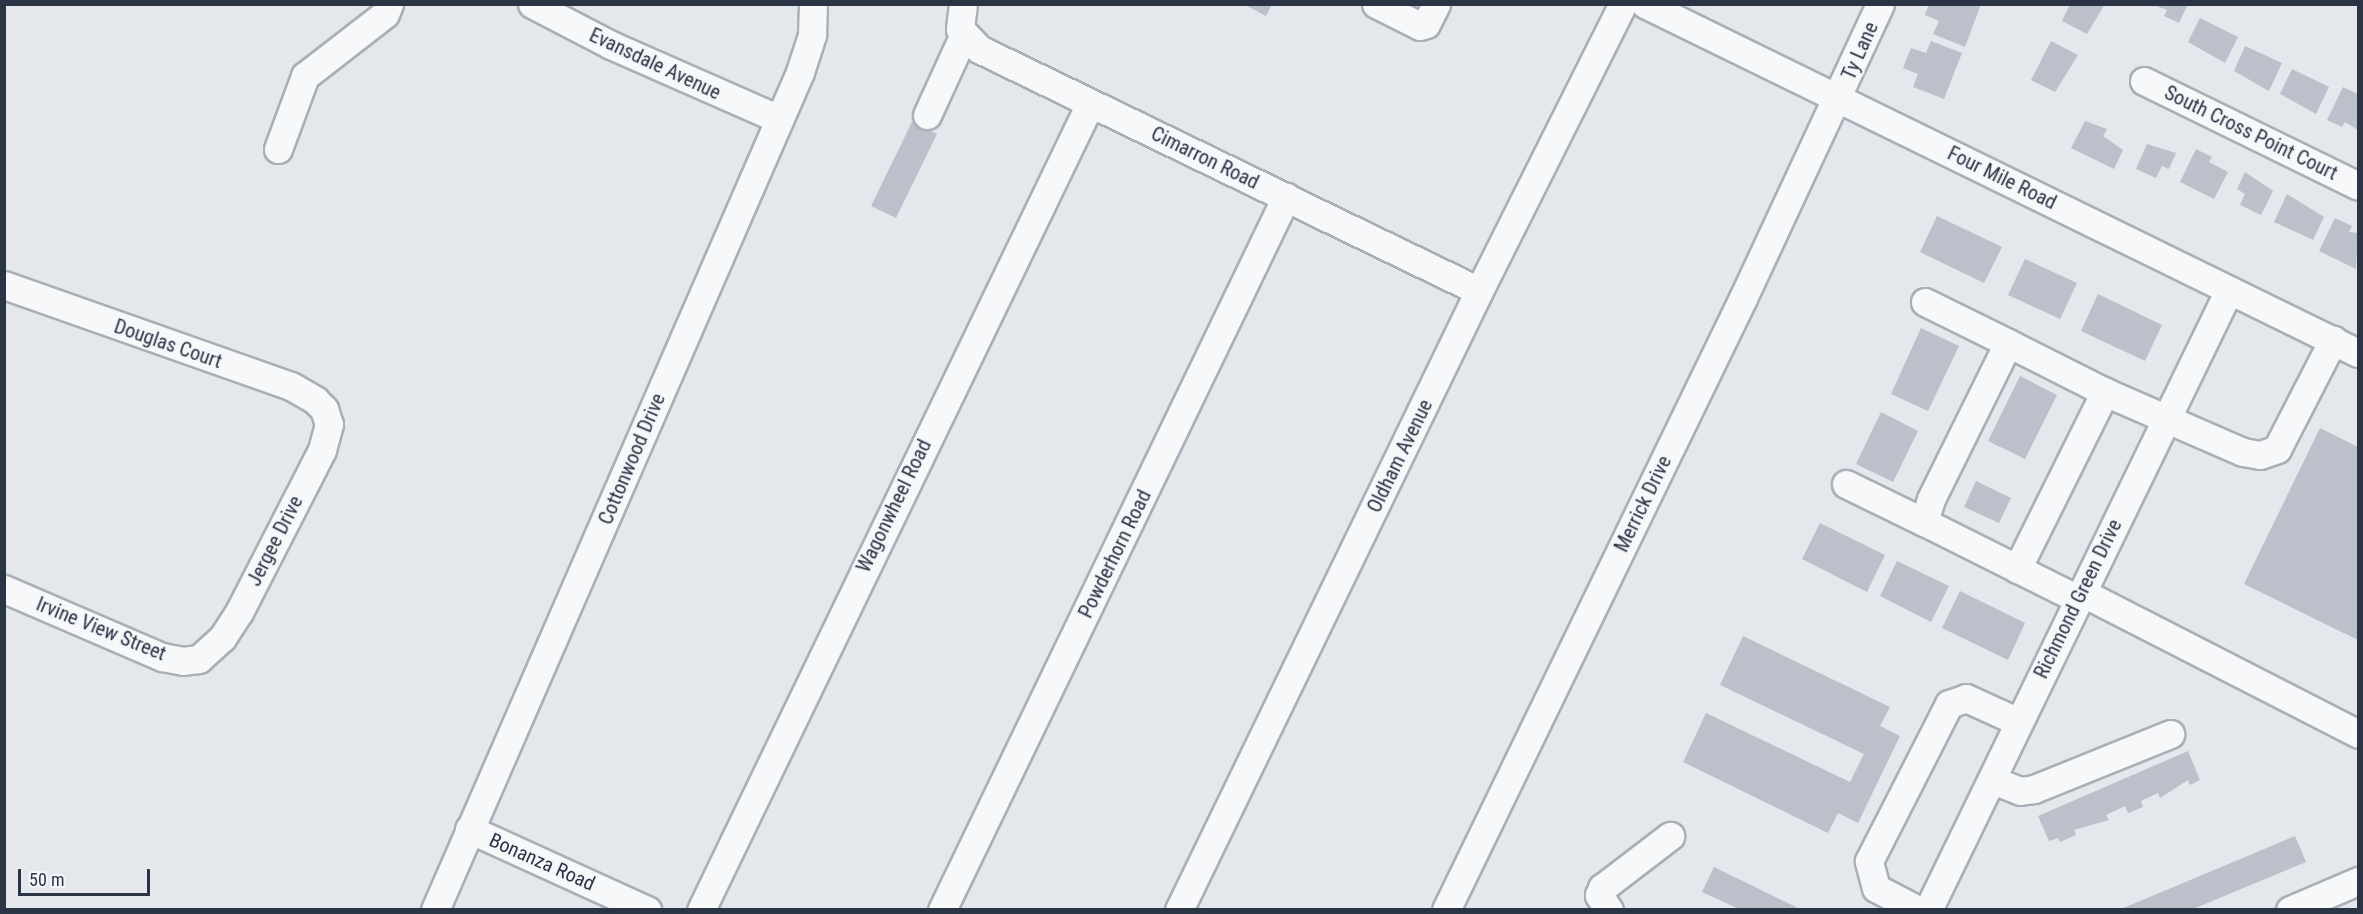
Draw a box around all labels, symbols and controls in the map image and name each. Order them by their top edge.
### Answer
street label: Ty Lane [1837,18,1883,84]
street label: Evansdale Avenue [586,23,724,105]
street label: South Cross Point Court [2160,81,2342,185]
street label: Cimarron Road [1147,122,1263,194]
street label: Four Mile Road [1944,141,2060,215]
street label: Douglas Court [111,314,225,374]
street label: Cottonwood Drive [594,390,670,528]
street label: Oldham Avenue [1362,395,1438,517]
street label: Wagonwheel Road [851,436,937,576]
street label: Merrick Drive [1609,452,1677,556]
street label: Powderhorn Road [1074,486,1156,622]
street label: Jergee Drive [242,492,308,590]
street label: Richmond Green Drive [2029,516,2127,682]
street label: Irvine View Street [33,592,169,666]
street label: Bonanza Road [485,828,599,896]
scale bar [21,857,153,895]
text: 50 m [29,869,64,890]

